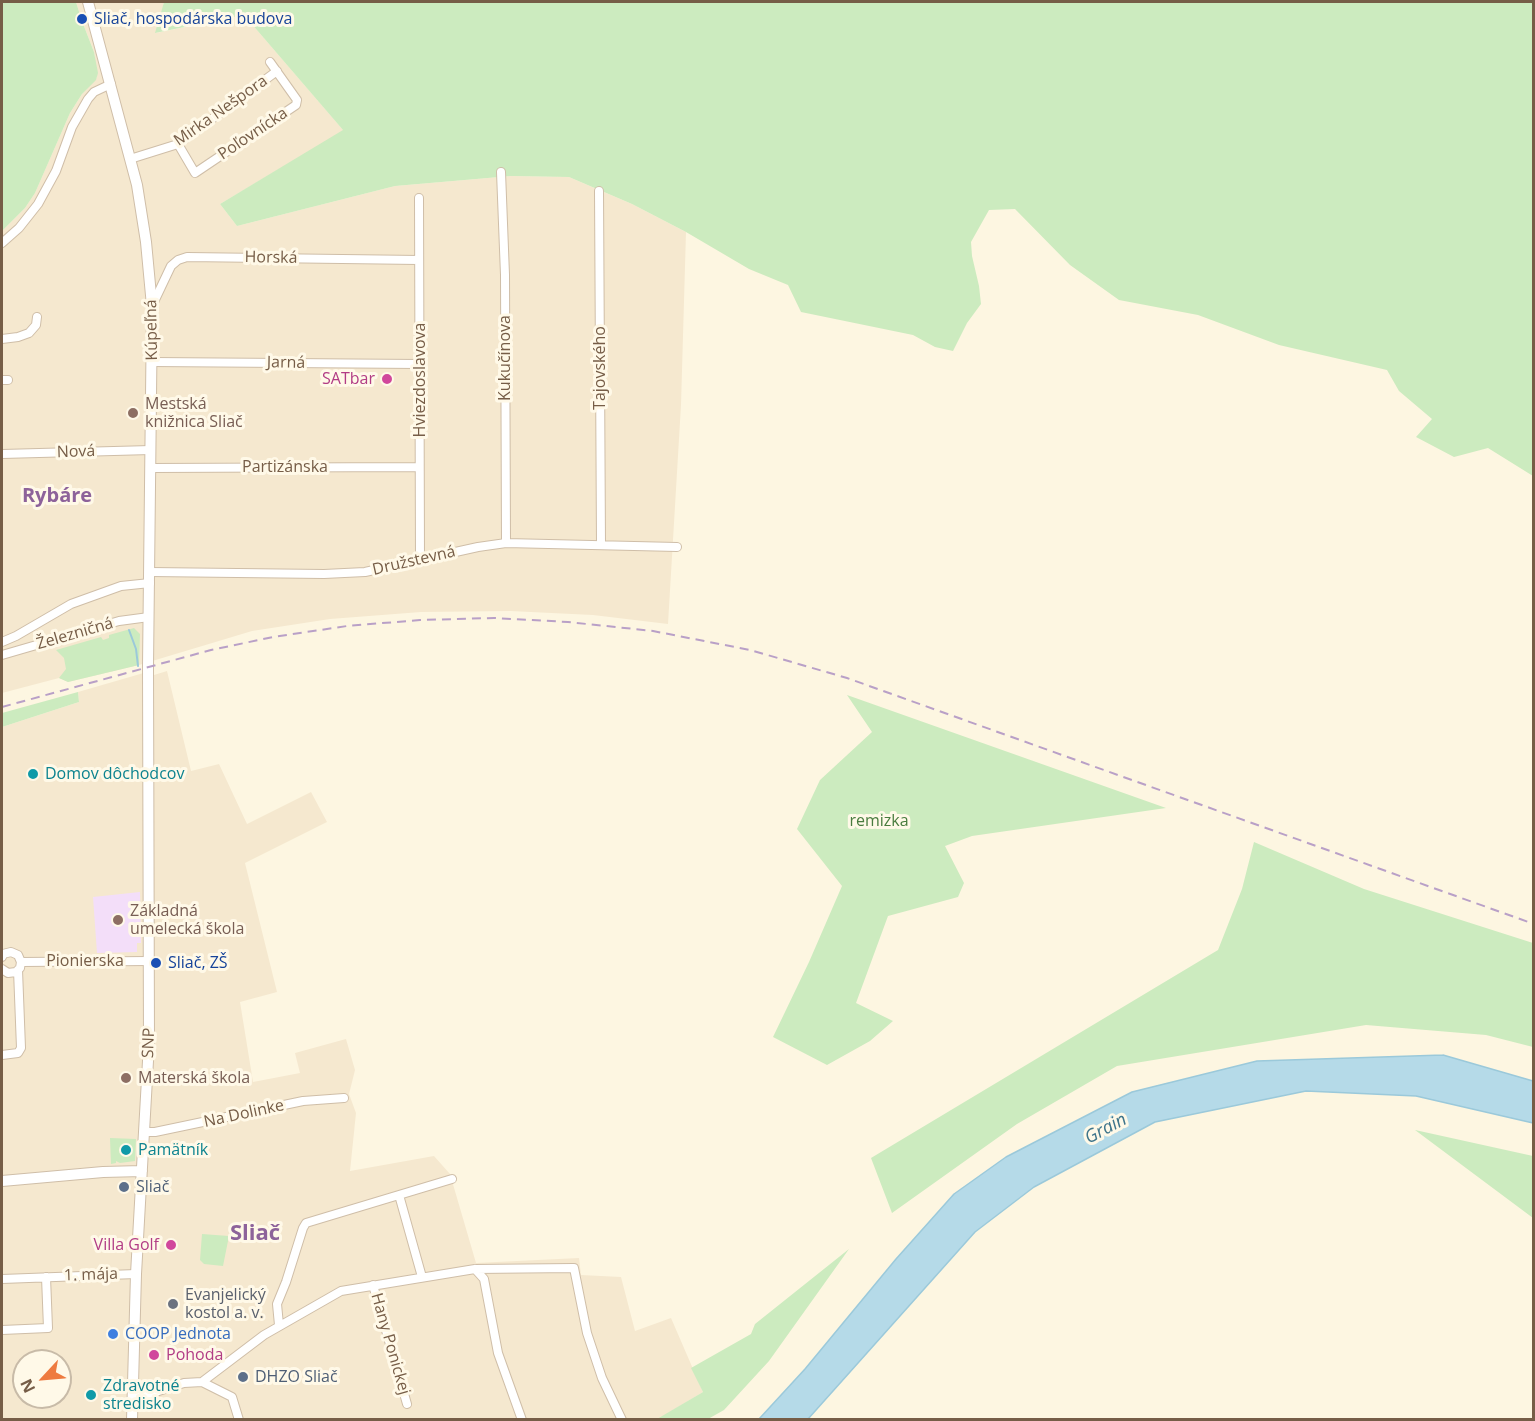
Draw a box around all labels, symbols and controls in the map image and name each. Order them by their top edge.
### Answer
place label: Sliač, hospodárska budova [94,9,292,29]
marker: Sliač, hospodárska budova [75,12,89,26]
street label: Mirka Nešpora [170,72,272,150]
street label: Poľovnícka [215,104,291,164]
street label: Horská [244,248,298,268]
street label: Kúpeľná [142,299,162,361]
street label: Kukučínova [495,315,515,401]
street label: Hviezdoslavova [410,323,430,437]
street label: Tajovského [590,326,610,410]
street label: Jarná [267,353,305,373]
place label: SATbar [322,369,375,389]
marker: SATbar [380,372,394,386]
place label: Mestská knižnica Sliač [145,394,243,432]
marker: Mestská knižnica Sliač [126,406,140,420]
street label: Nová [56,442,96,462]
street label: Partizánska [242,457,328,477]
district label: Rybáre [22,484,92,508]
street label: Družstevná [371,542,457,580]
street label: Železničná [34,614,116,654]
place label: Domov dôchodcov [45,764,184,784]
marker: Domov dôchodcov [26,767,40,781]
park label: remizka [849,811,909,831]
place label: Základná umelecká škola [130,901,244,939]
marker: Základná umelecká škola [111,913,125,927]
street label: Pionierska [46,951,124,971]
place label: Sliač, ZŠ [168,953,228,973]
marker: Sliač, ZŠ [149,956,163,970]
street label: SNP [139,1027,159,1059]
place label: Materská škola [138,1068,250,1088]
marker: Materská škola [119,1071,133,1085]
street label: Na Dolinke [202,1096,286,1132]
water label: Grain [1081,1109,1131,1149]
place label: Pamätník [138,1140,208,1160]
marker: Pamätník [119,1143,133,1157]
place label: Sliač [136,1177,169,1197]
marker: Sliač [117,1180,131,1194]
district label: Sliač [230,1221,280,1247]
place label: Villa Golf [94,1235,159,1255]
marker: Villa Golf [164,1238,178,1252]
street label: 1. mája [64,1264,118,1286]
place label: Evanjelický kostol a. v. [185,1285,266,1323]
street label: Hany Ponickej [366,1291,414,1397]
marker: Evanjelický kostol a. v. [166,1297,180,1311]
place label: COOP Jednota [125,1324,231,1344]
marker: COOP Jednota [106,1327,120,1341]
place label: Pohoda [166,1345,223,1365]
marker: Pohoda [147,1348,161,1362]
north arrow [12,1349,72,1409]
place label: DHZO Sliač [255,1367,338,1387]
marker: DHZO Sliač [236,1370,250,1384]
text: N [15,1375,40,1397]
place label: Zdravotné stredisko [103,1376,179,1414]
marker: Zdravotné stredisko [84,1388,98,1402]

